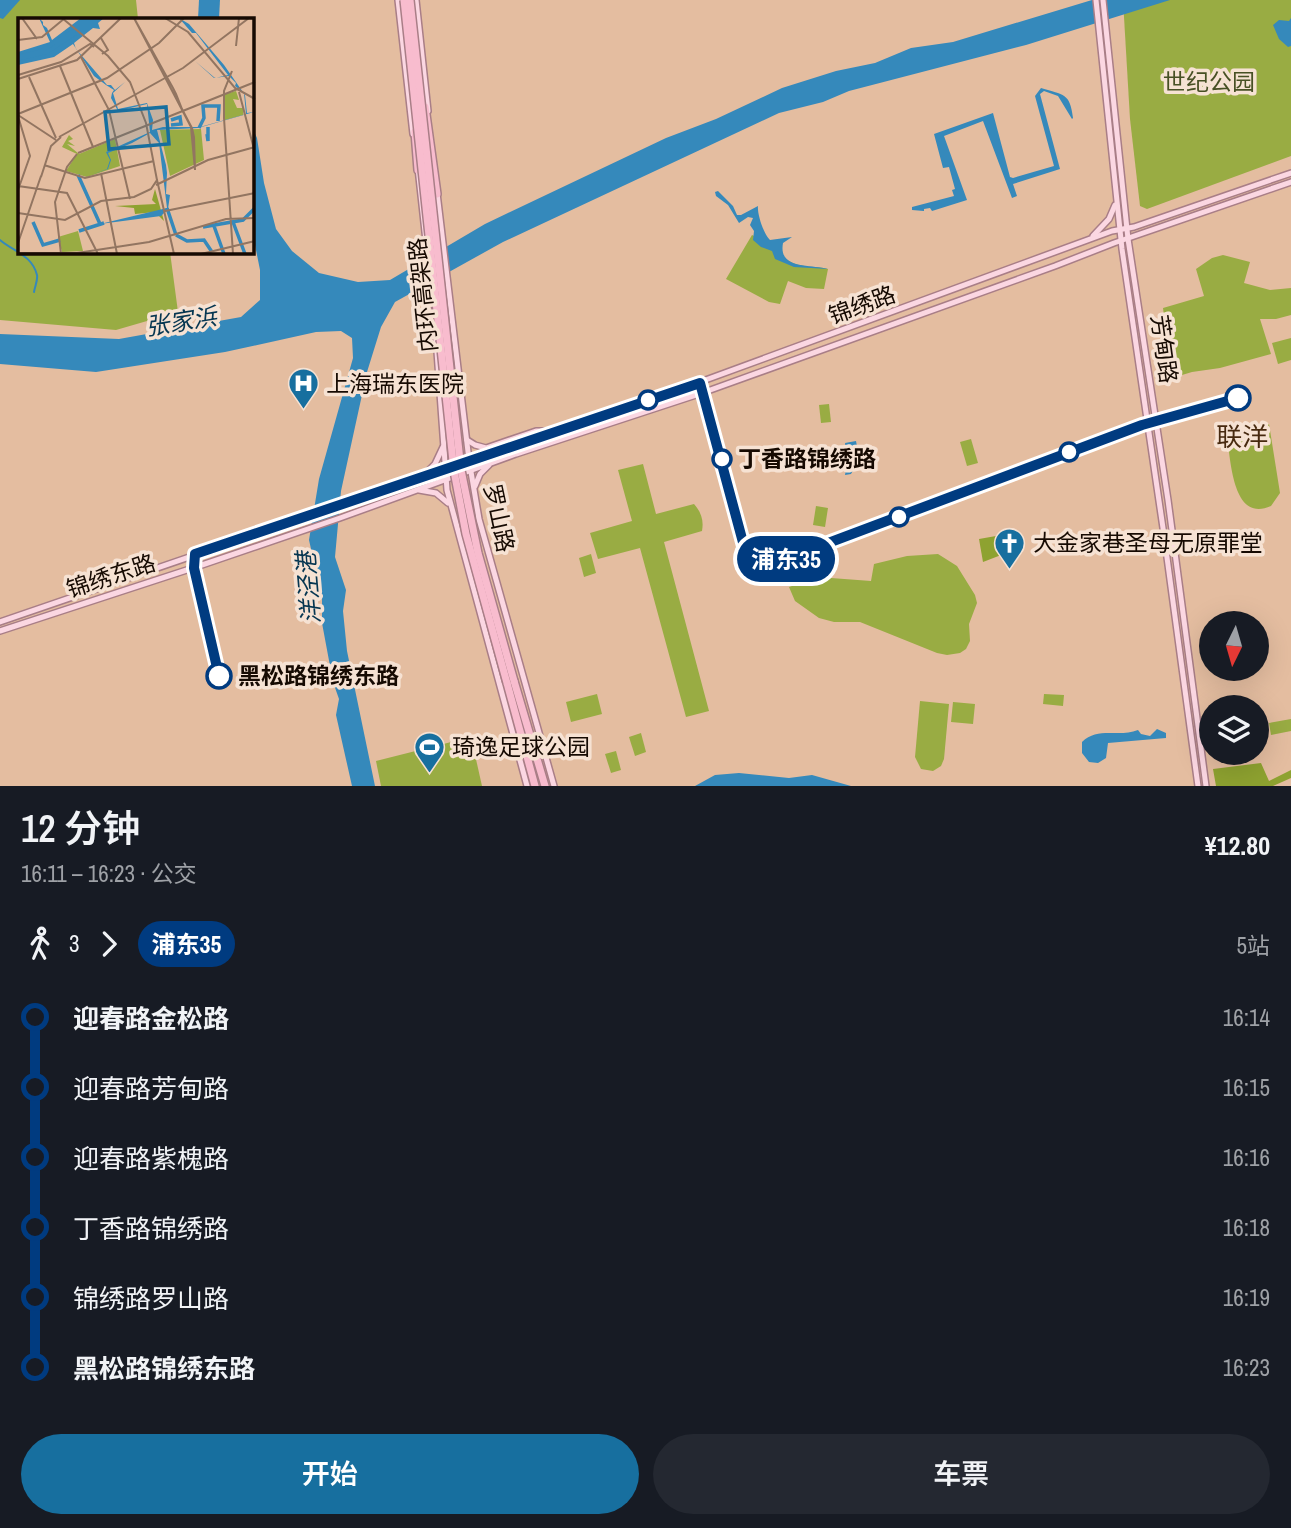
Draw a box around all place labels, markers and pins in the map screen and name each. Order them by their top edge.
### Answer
hospital icon: 上海瑞东医院 [286,367,320,411]
place label: 上海瑞东医院 [326,368,464,399]
unlabelled marker [1225,385,1251,411]
unlabelled marker [638,390,658,410]
unlabelled marker [1059,442,1079,462]
place label: 丁香路锦绣路 [738,443,876,474]
marker: 丁香路锦绣路 [712,449,732,469]
unlabelled marker [889,507,909,527]
church icon: 大金家巷圣母无原罪堂 [993,526,1027,570]
place label: 大金家巷圣母无原罪堂 [1033,527,1263,558]
place label: 黑松路锦绣东路 [238,660,399,691]
marker: 黑松路锦绣东路 [206,663,232,689]
sports icon: 琦逸足球公园 [412,730,446,774]
place label: 琦逸足球公园 [452,731,590,762]

